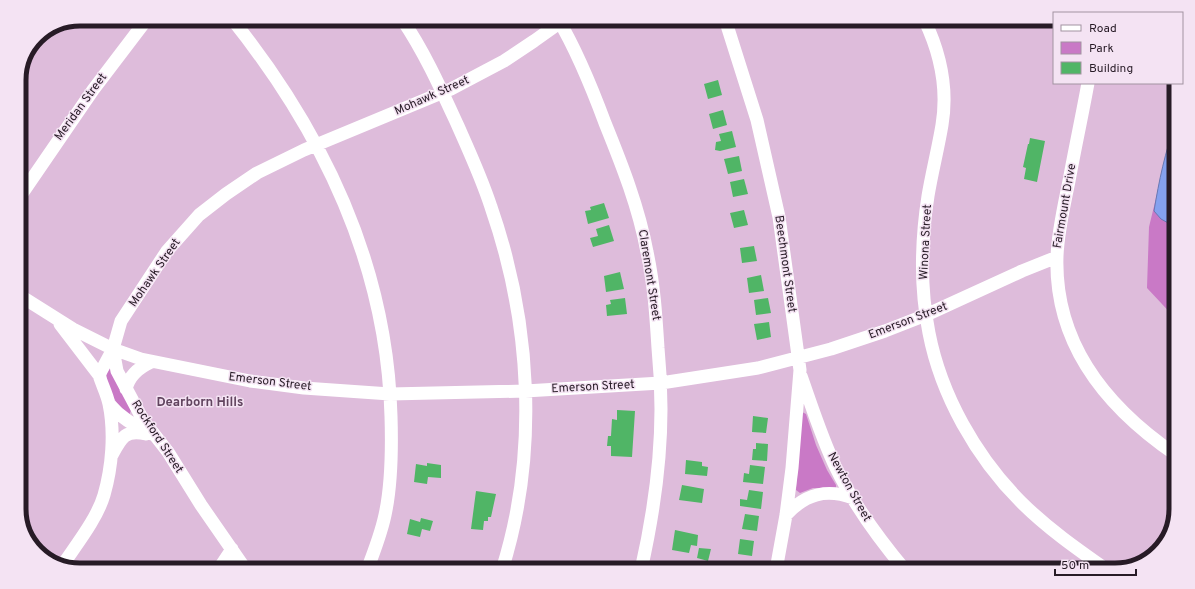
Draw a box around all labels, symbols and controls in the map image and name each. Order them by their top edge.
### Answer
legend [1053,12,1183,84]
text: Road [1089,21,1117,37]
text: Park [1089,41,1114,57]
text: Building [1089,61,1133,77]
street label: Meridan Street [51,70,111,144]
street label: Mohawk Street [392,72,472,120]
street label: Fairmount Drive [1050,162,1080,250]
street label: Winona Street [916,204,936,280]
street label: Beechmont Street [770,214,800,314]
street label: Claremont Street [634,228,664,322]
street label: Mohawk Street [125,236,185,310]
street label: Emerson Street [866,299,950,343]
street label: Emerson Street [228,369,312,395]
street label: Emerson Street [551,377,635,397]
district label: Dearborn Hills [157,395,243,411]
street label: Rockford Street [127,397,187,477]
street label: Newton Street [823,449,875,525]
scale bar [1055,551,1136,577]
text: 50 m [1061,558,1089,574]

